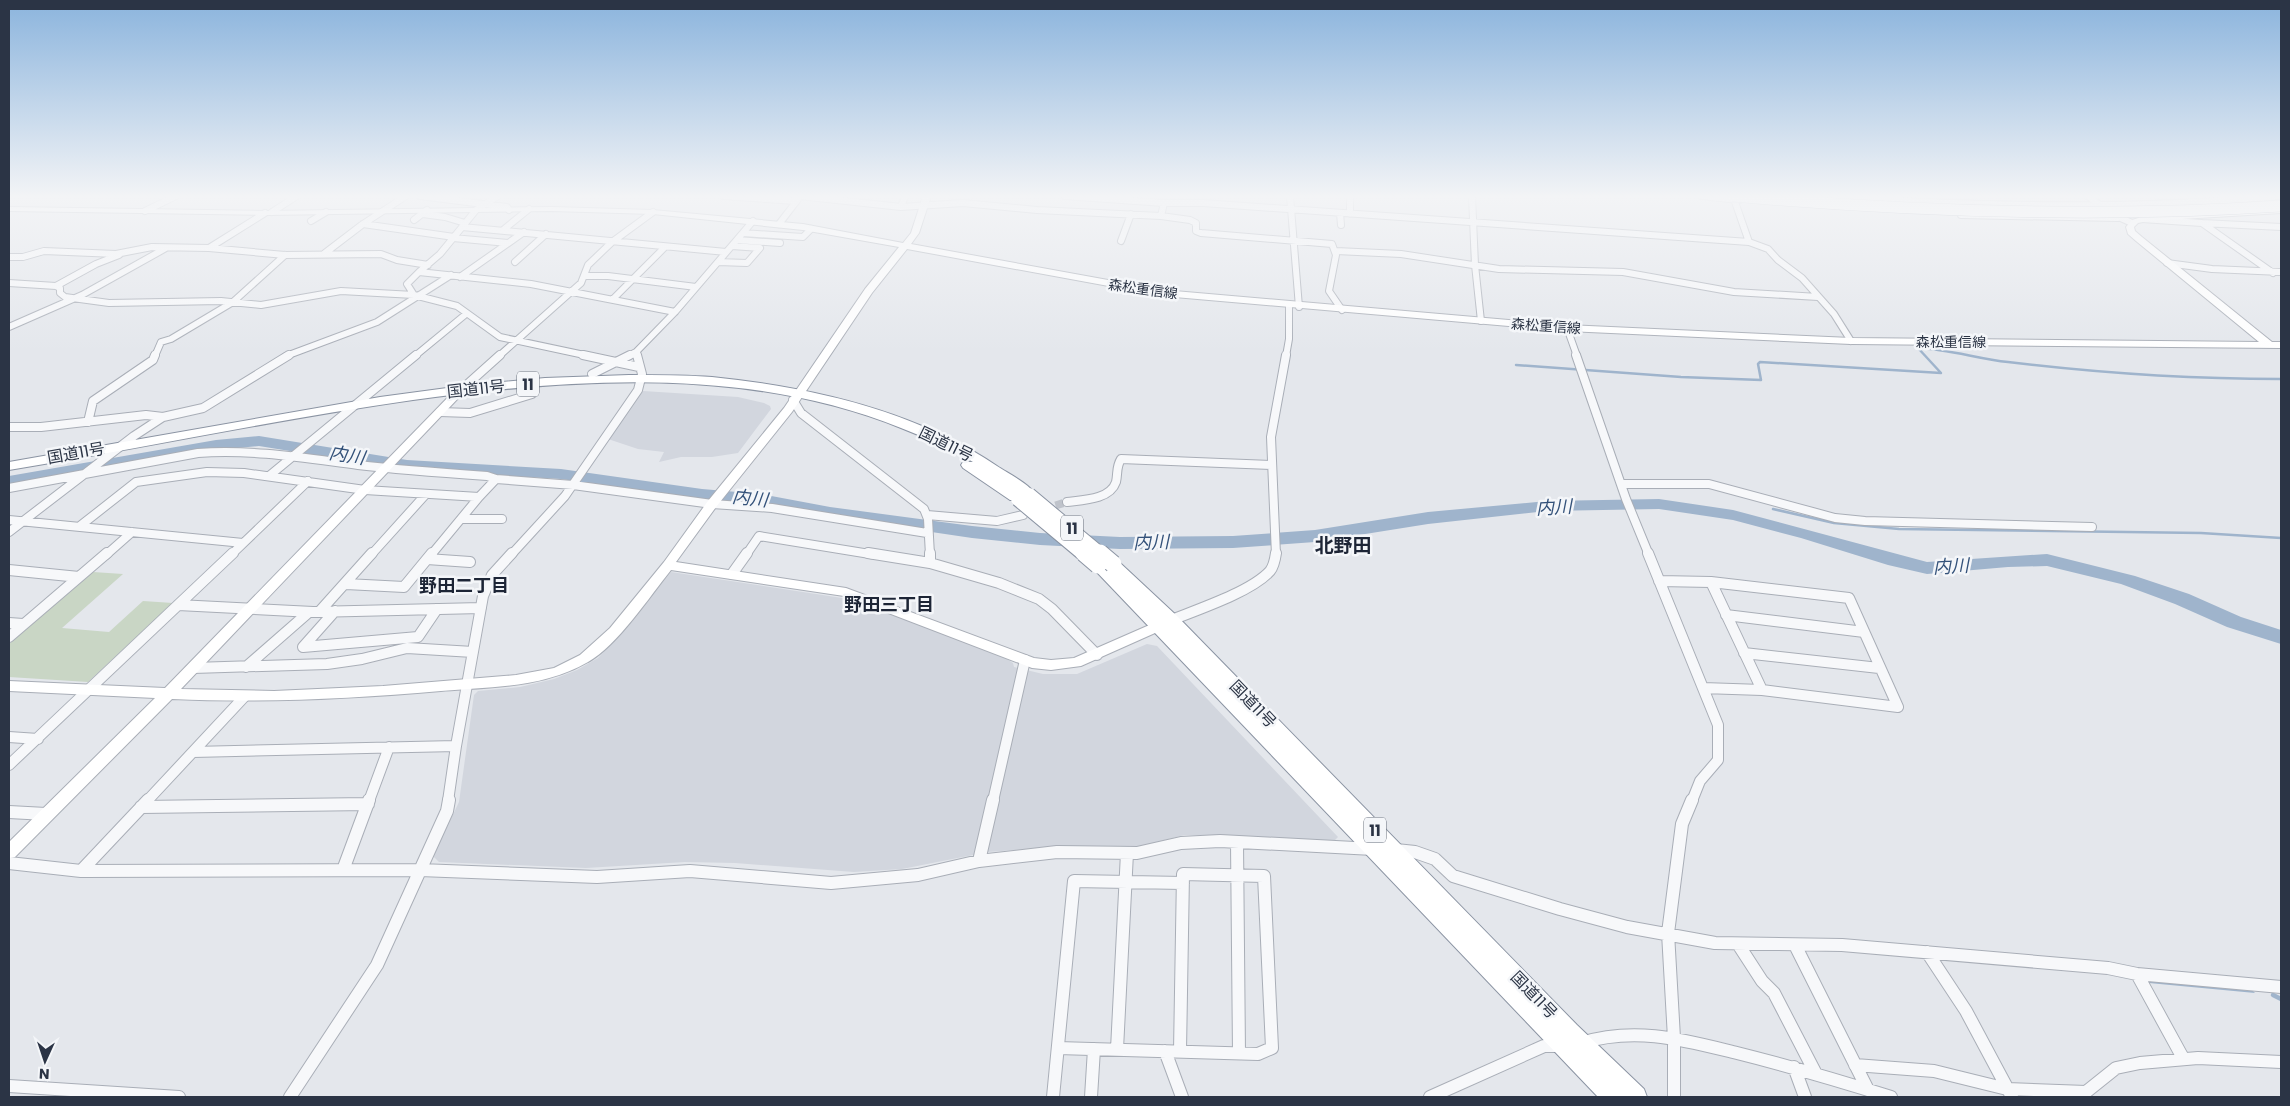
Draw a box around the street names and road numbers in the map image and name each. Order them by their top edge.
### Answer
street label: 森松重信線 [1107,274,1179,304]
street label: 森松重信線 [1510,314,1582,338]
street label: 森松重信線 [1916,332,1986,352]
road number: 11 [517,372,539,396]
street label: 国道11号 [446,375,506,403]
street label: 国道11号 [915,421,977,467]
street label: 国道11号 [45,437,107,469]
road number: 11 [1061,516,1083,540]
street label: 国道11号 [1224,675,1282,733]
road number: 11 [1364,818,1386,842]
street label: 国道11号 [1505,966,1563,1024]

